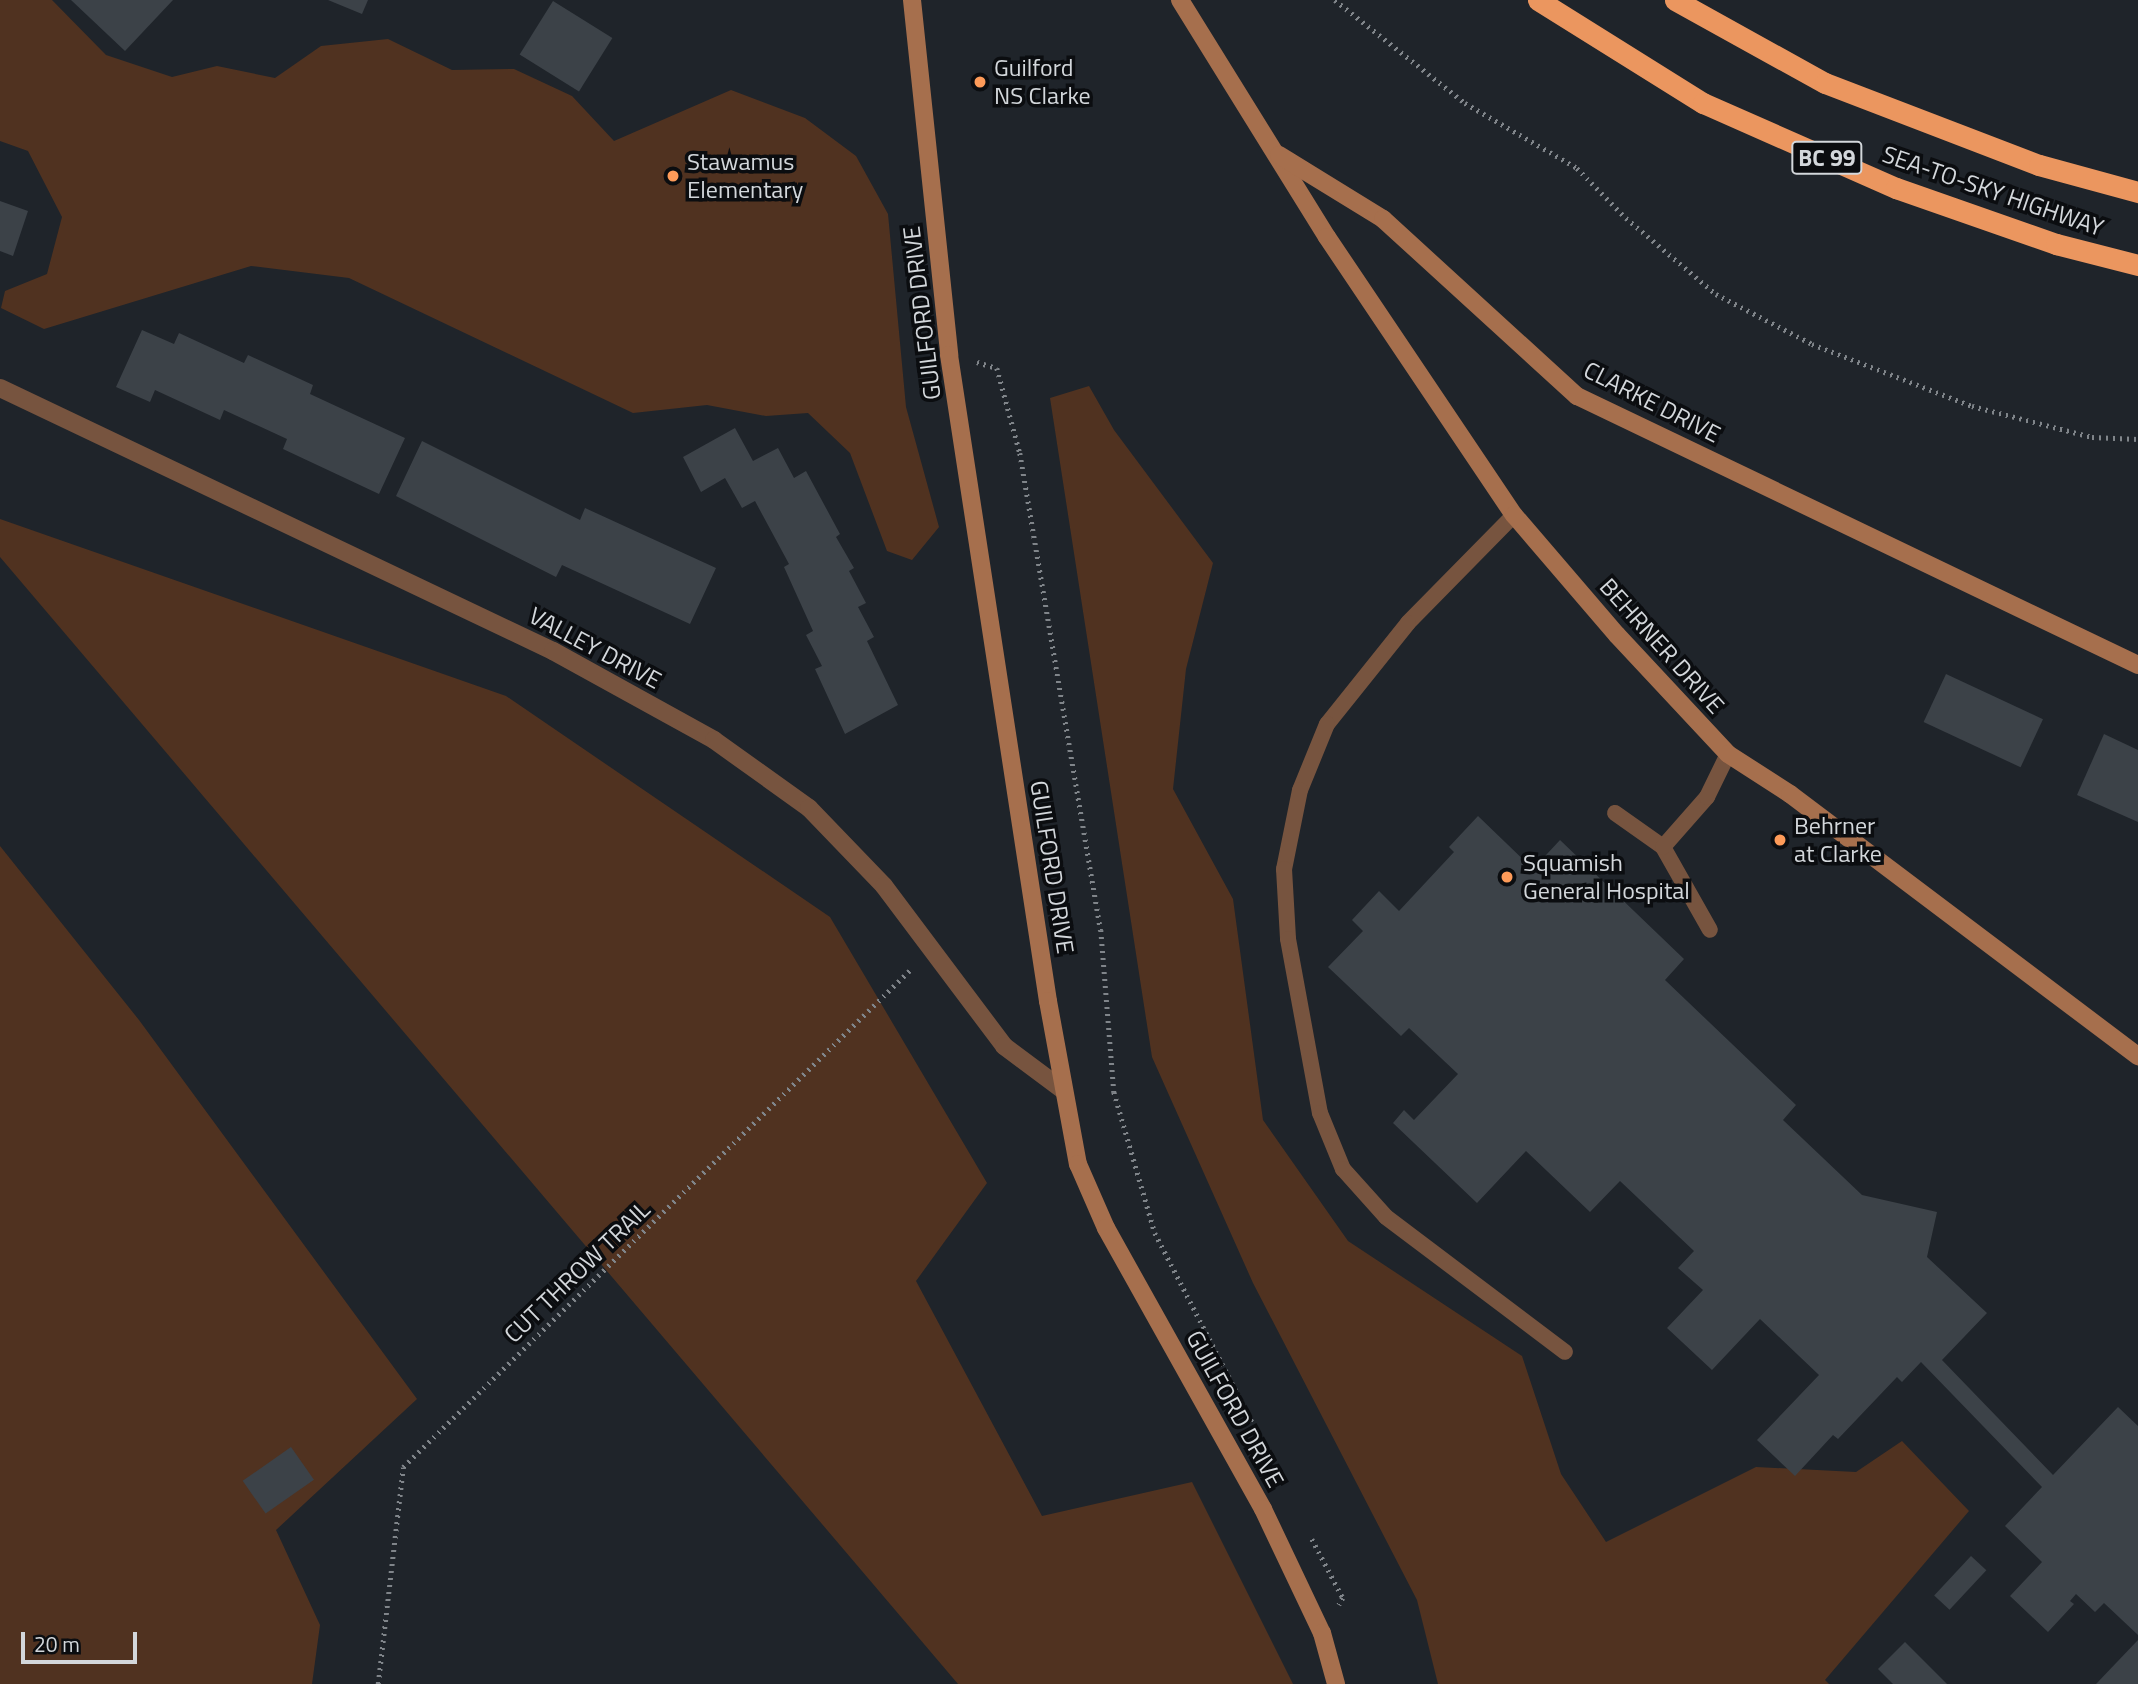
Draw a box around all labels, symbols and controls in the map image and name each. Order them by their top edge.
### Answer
place label: Guilford NS Clarke [994,54,1091,110]
marker: Guilford NS Clarke [972,74,988,90]
road number: BC 99 [1790,139,1864,178]
street label: SEA-TO-SKY HIGHWAY [1879,140,2107,242]
place label: Stawamus Elementary [687,148,803,204]
marker: Stawamus Elementary [665,168,681,184]
street label: GUILFORD DRIVE [897,224,947,402]
street label: CLARKE DRIVE [1579,355,1725,449]
street label: BEHRNER DRIVE [1594,572,1730,720]
street label: VALLEY DRIVE [524,601,666,695]
street label: GUILFORD DRIVE [1024,778,1080,956]
place label: Behrner at Clarke [1794,812,1882,868]
marker: Behrner at Clarke [1772,832,1788,848]
place label: Squamish General Hospital [1523,849,1690,905]
marker: Squamish General Hospital [1497,867,1517,887]
street label: CUT THROW TRAIL [498,1195,656,1349]
street label: GUILFORD DRIVE [1180,1326,1290,1492]
scale bar [24,1618,140,1662]
text: 20 m [34,1628,80,1660]

